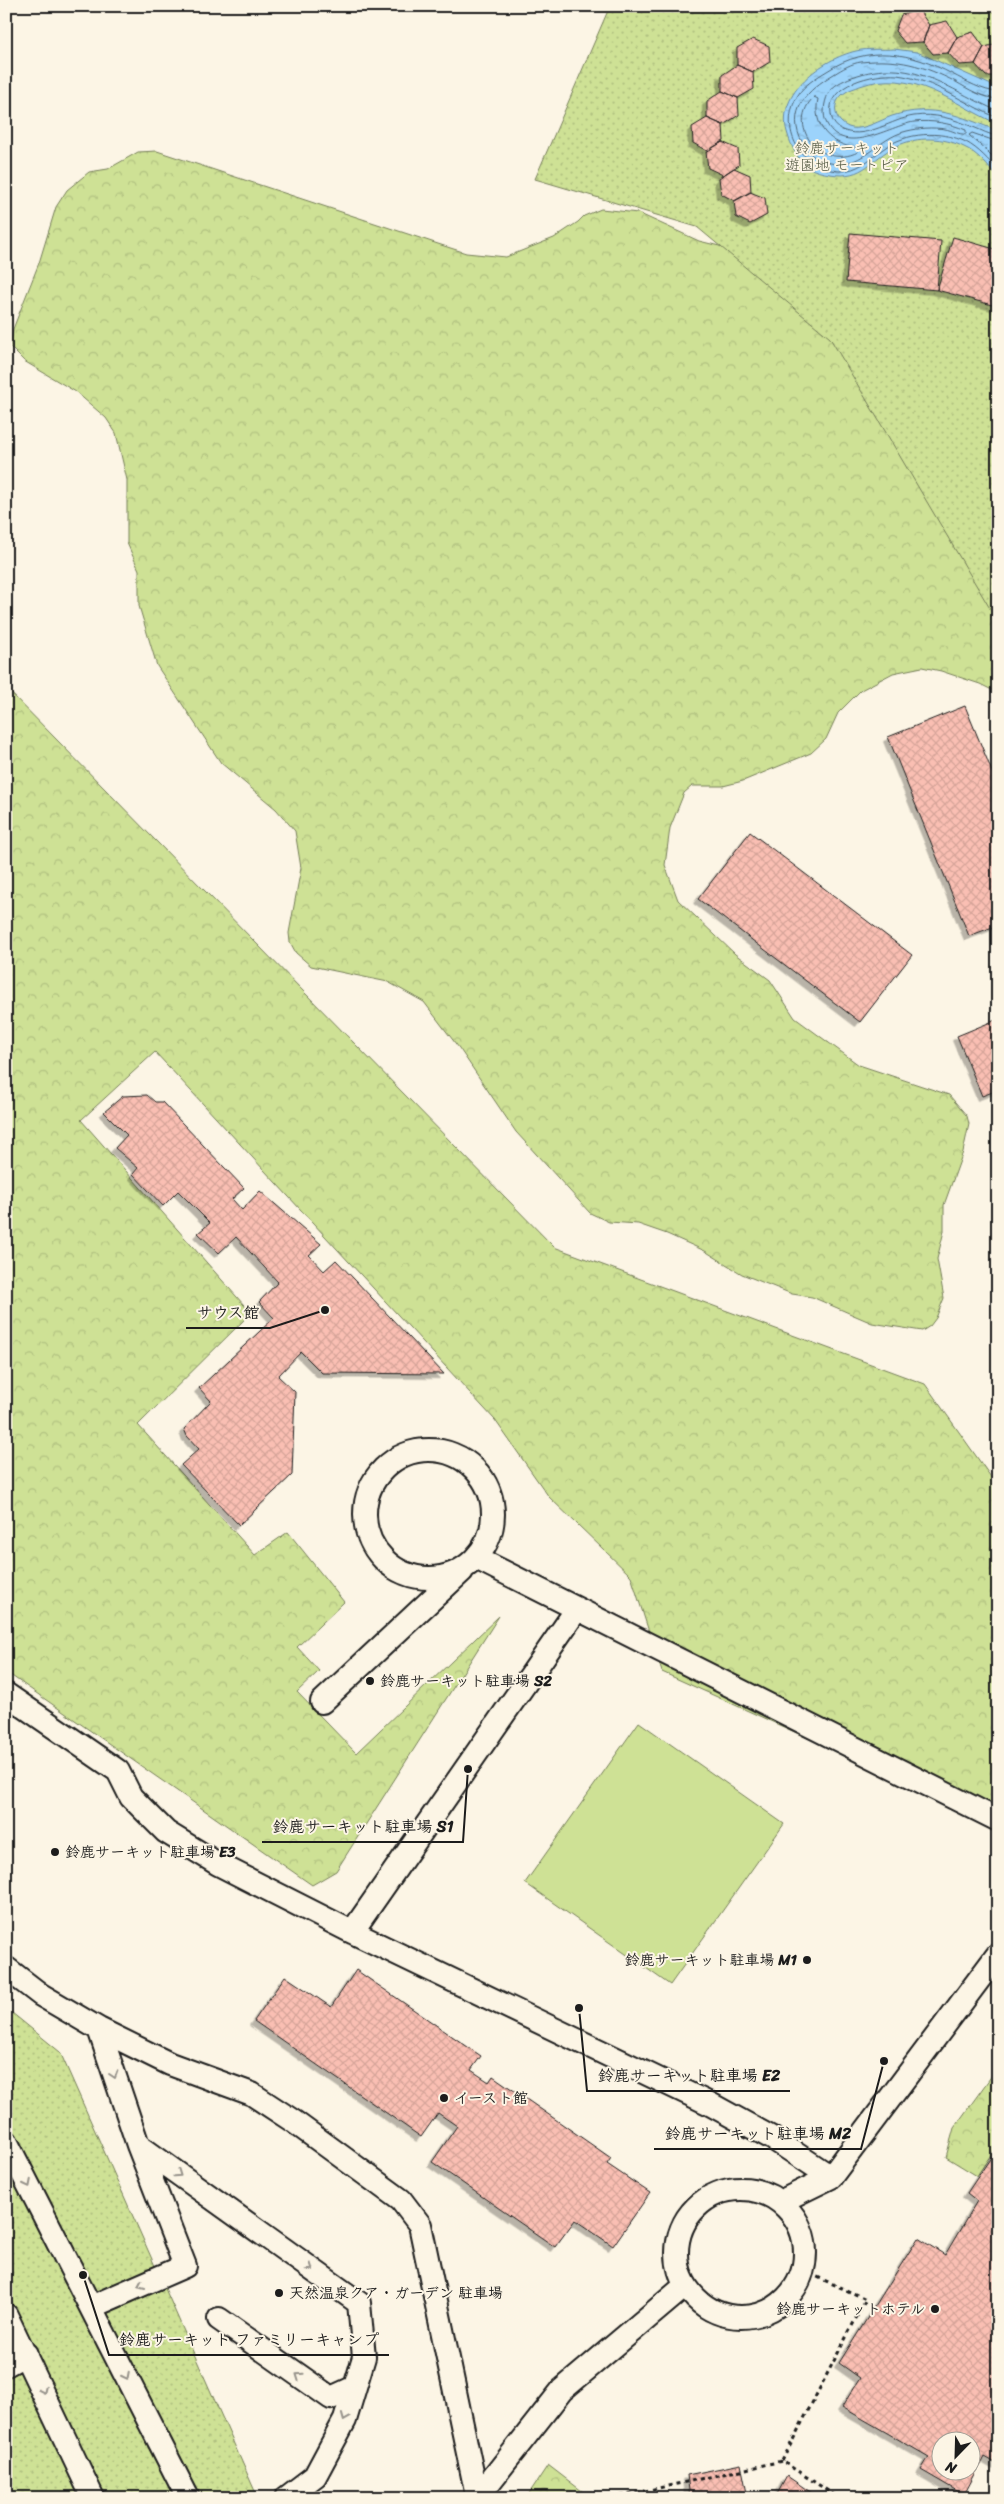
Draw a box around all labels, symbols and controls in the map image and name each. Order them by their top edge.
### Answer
park label: 鈴鹿サーキット 遊園地 モートピア [785,135,909,178]
callout: サウス館 [186,1297,270,1328]
text: サウス館 [196,1298,260,1327]
place label: 鈴鹿サーキット駐車場 S2 [380,1668,552,1694]
marker: 鈴鹿サーキット駐車場 S2 [364,1675,376,1687]
callout: 鈴鹿サーキット駐車場 S1 [262,1811,463,1842]
text: 鈴鹿サーキット駐車場 S1 [272,1812,454,1841]
place label: 鈴鹿サーキット駐車場 E3 [65,1839,236,1865]
marker: 鈴鹿サーキット駐車場 E3 [49,1846,61,1858]
place label: 鈴鹿サーキット駐車場 M1 [624,1947,798,1973]
marker: 鈴鹿サーキット駐車場 M1 [801,1954,813,1966]
callout: 鈴鹿サーキット駐車場 E2 [587,2060,790,2091]
text: 鈴鹿サーキット駐車場 E2 [598,2061,781,2090]
one-way arrow [109,2070,119,2079]
place label: イースト館 [454,2085,528,2111]
marker: イースト館 [438,2092,450,2104]
callout: 鈴鹿サーキット駐車場 M2 [654,2118,861,2149]
text: 鈴鹿サーキット駐車場 M2 [665,2119,852,2148]
one-way arrow [172,2167,181,2177]
one-way arrow [22,2179,32,2188]
one-way arrow [304,2262,314,2271]
one-way arrow [137,2279,146,2290]
place label: 天然温泉クア・ガーデン 駐車場 [289,2280,503,2306]
marker: 天然温泉クア・ガーデン 駐車場 [273,2287,285,2299]
place label: 鈴鹿サーキットホテル [776,2296,925,2322]
marker: 鈴鹿サーキットホテル [929,2303,941,2315]
callout: 鈴鹿サーキット ファミリーキャンプ [109,2324,389,2355]
text: 鈴鹿サーキット ファミリーキャンプ [119,2325,379,2354]
one-way arrow [120,2371,130,2380]
one-way arrow [295,2373,304,2382]
one-way arrow [37,2385,47,2394]
one-way arrow [340,2413,351,2422]
north arrow [932,2432,982,2482]
text: N [941,2454,961,2481]

